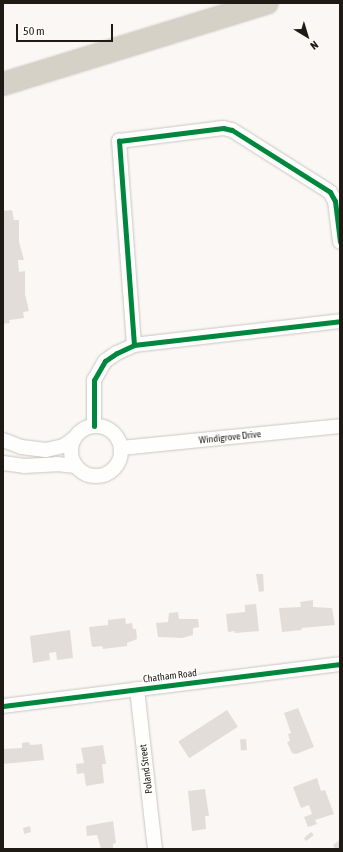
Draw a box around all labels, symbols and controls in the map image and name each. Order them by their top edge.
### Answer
scale bar [18,16,115,42]
north arrow [287,16,327,56]
text: 50 m [23,24,45,38]
text: N [308,39,321,52]
street label: Windigrove Drive [198,428,262,446]
street label: Chatham Road [142,667,198,685]
street label: Poland Street [137,744,155,794]

